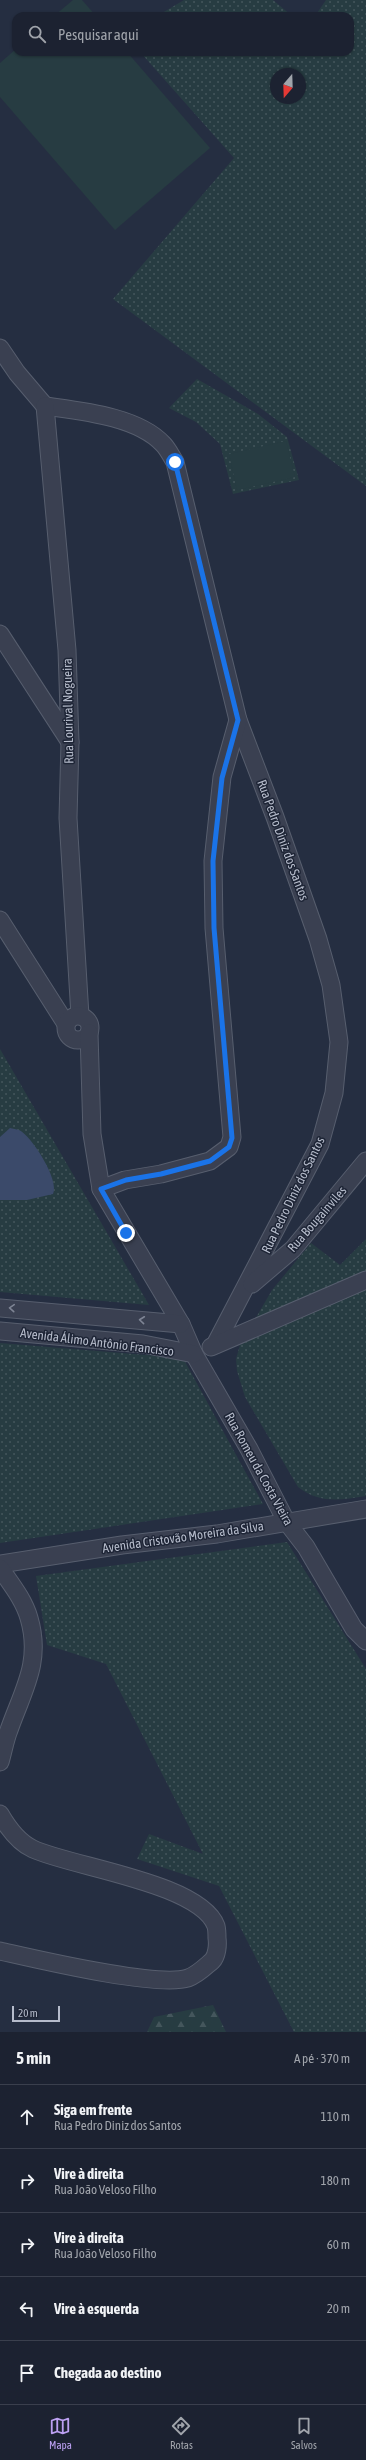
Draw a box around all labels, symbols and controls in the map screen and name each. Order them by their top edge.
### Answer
search box [12,12,354,56]
icon: search [26,23,48,45]
text: Pesquisar aqui [58,26,139,43]
north arrow [270,68,306,104]
route start [166,453,184,471]
street label: Rua Lourival Nogueira [60,658,76,764]
street label: Rua Pedro Diniz dos Santos [254,778,312,903]
street label: Rua Pedro Diniz dos Santos [258,1134,328,1256]
street label: Rua Bougainviles [284,1183,350,1255]
route end [117,1224,135,1242]
one-way arrow [9,1304,15,1313]
one-way arrow [139,1316,145,1325]
street label: Avenida Álimo Antônio Francisco [19,1325,175,1359]
street label: Rua Romeu da Costa Vieira [222,1410,296,1528]
street label: Avenida Cristovão Moreira da Silva [101,1518,265,1556]
scale bar [12,2004,60,2023]
text: 20 m [18,2007,38,2019]
text: 5 min [16,2048,51,2068]
text: A pé · 370 m [294,2051,350,2066]
text: Siga em frente [54,2101,132,2118]
icon: ahead [16,2106,38,2128]
text: 110 m [321,2109,350,2124]
text: Rua Pedro Diniz dos Santos [54,2118,181,2133]
text: Vire à direita [54,2165,124,2182]
icon: right [16,2170,38,2192]
text: 180 m [321,2173,350,2188]
text: Rua João Veloso Filho [54,2182,157,2197]
text: Vire à direita [54,2229,124,2246]
icon: right [16,2234,38,2256]
text: 60 m [327,2237,350,2252]
text: Rua João Veloso Filho [54,2246,157,2261]
icon: left [16,2298,38,2320]
text: Vire à esquerda [54,2300,139,2317]
text: 20 m [327,2301,350,2316]
icon: arrive [16,2362,38,2384]
text: Chegada ao destino [54,2364,162,2381]
tab: Mapa [49,2415,72,2451]
tab: Rotas [170,2415,193,2451]
tab: Salvos [291,2415,317,2451]

